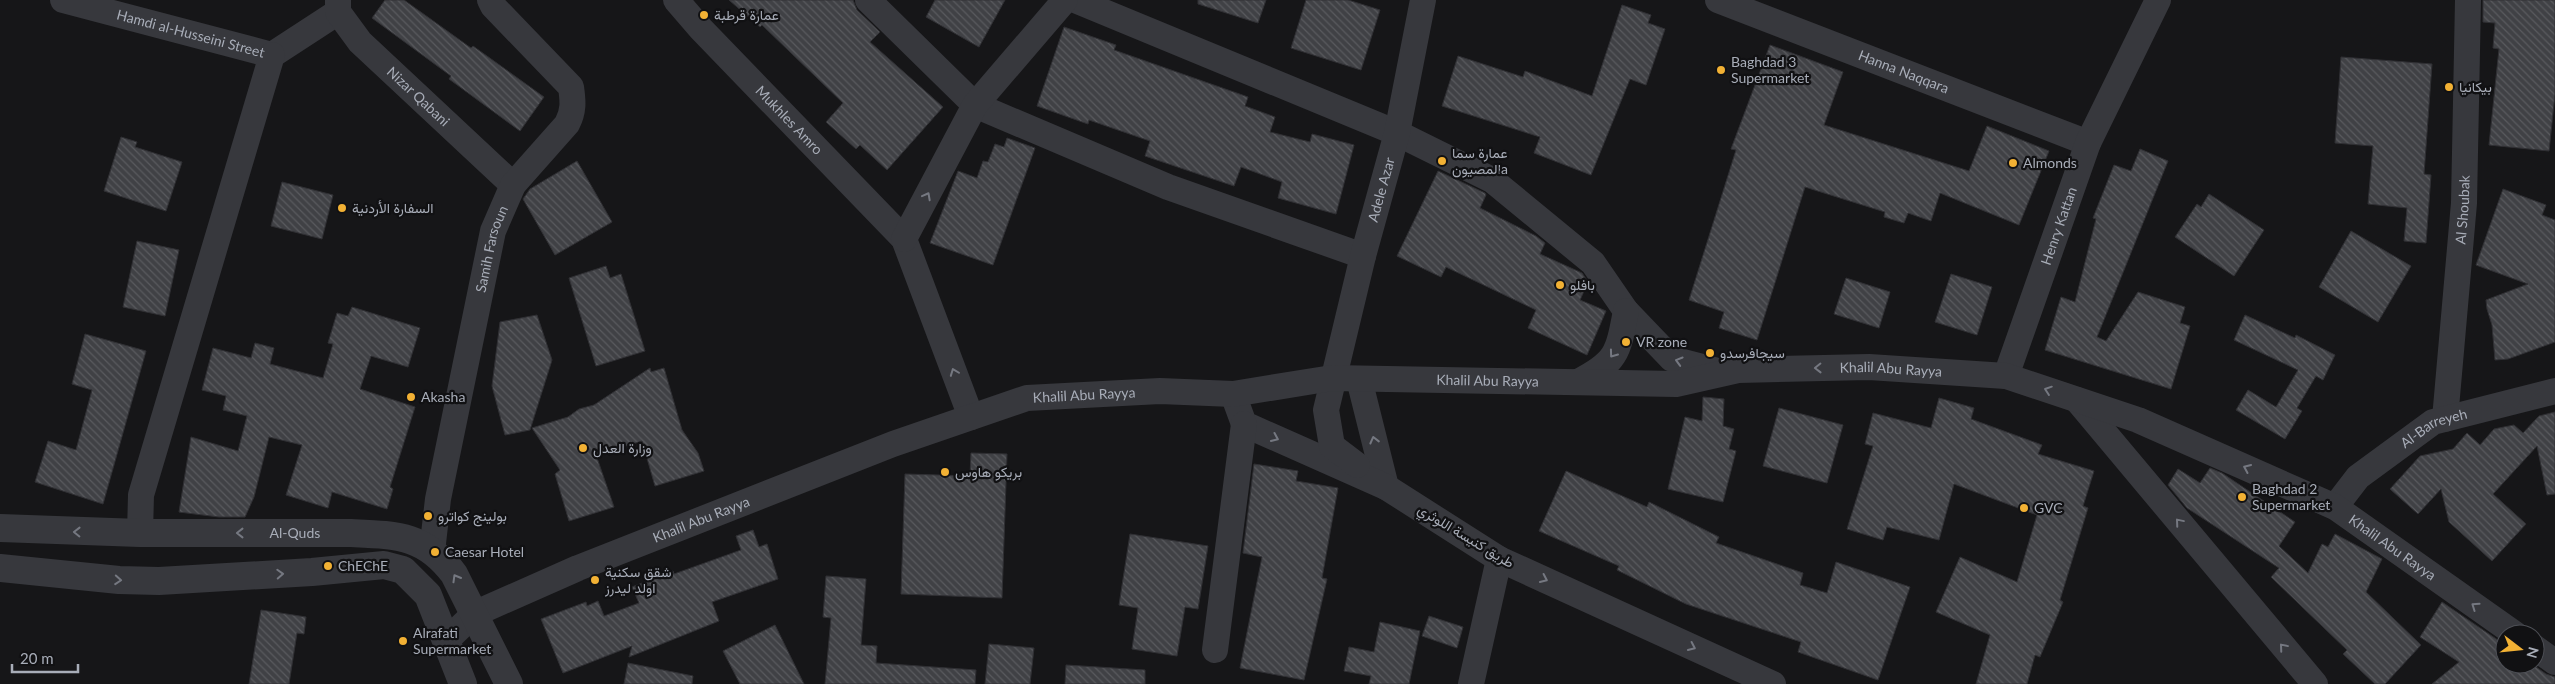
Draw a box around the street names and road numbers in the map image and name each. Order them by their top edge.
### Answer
street label: Hamdi al-Husseini Street [115,6,267,61]
street label: Hanna Naqqara [1856,46,1952,96]
street label: Nizar Qabani [384,63,454,130]
street label: Mukhles Amro [752,82,827,158]
street label: Adele Azar [1364,155,1398,224]
street label: Al Shoubak [2451,174,2473,245]
street label: Henry Kattan [2037,184,2080,267]
street label: Samih Farsoun [472,203,511,294]
street label: Khalil Abu Rayya [1839,358,1943,380]
street label: Khalil Abu Rayya [1436,371,1539,390]
street label: Khalil Abu Rayya [1032,383,1136,406]
street label: Al-Barreyeh [2397,405,2469,451]
street label: Khalil Abu Rayya [650,492,752,546]
street label: طريق كنيسة اللوثري [1413,500,1518,574]
street label: Khalil Abu Rayya [2346,511,2440,584]
street label: Al-Quds [270,524,320,541]

